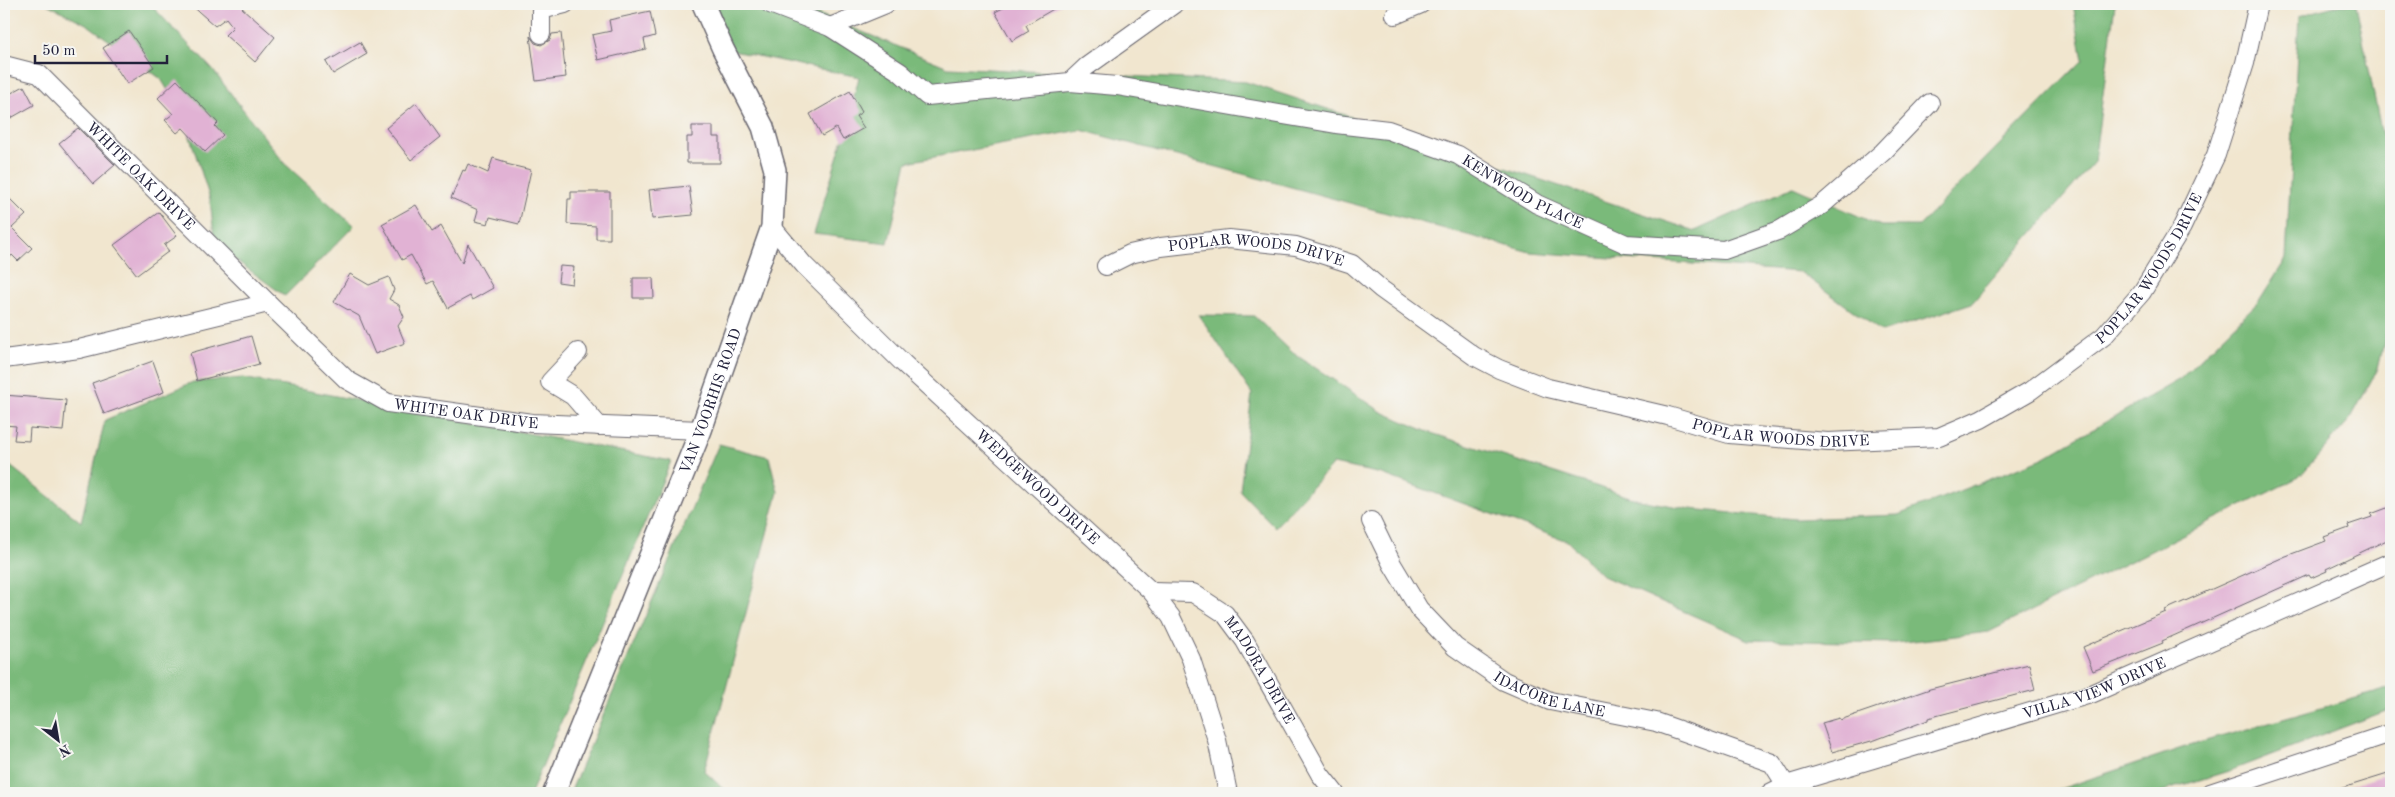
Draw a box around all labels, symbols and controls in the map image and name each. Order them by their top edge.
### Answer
scale bar [35,32,168,64]
text: 50 m [42,44,76,59]
street label: WHITE OAK DRIVE [83,120,197,234]
street label: KENWOOD PLACE [1459,153,1585,233]
street label: POPLAR WOODS DRIVE [2094,191,2206,348]
street label: POPLAR WOODS DRIVE [1167,233,1346,270]
street label: VAN VOORHIS ROAD [678,327,745,477]
street label: WHITE OAK DRIVE [392,398,539,432]
street label: POPLAR WOODS DRIVE [1690,417,1870,451]
street label: WEDGEWOOD DRIVE [972,428,1101,548]
street label: MADORA DRIVE [1220,614,1296,727]
street label: VILLA VIEW DRIVE [2021,656,2168,723]
street label: IDACORE LANE [1490,670,1606,721]
north arrow [32,714,82,764]
text: N [56,742,72,759]

